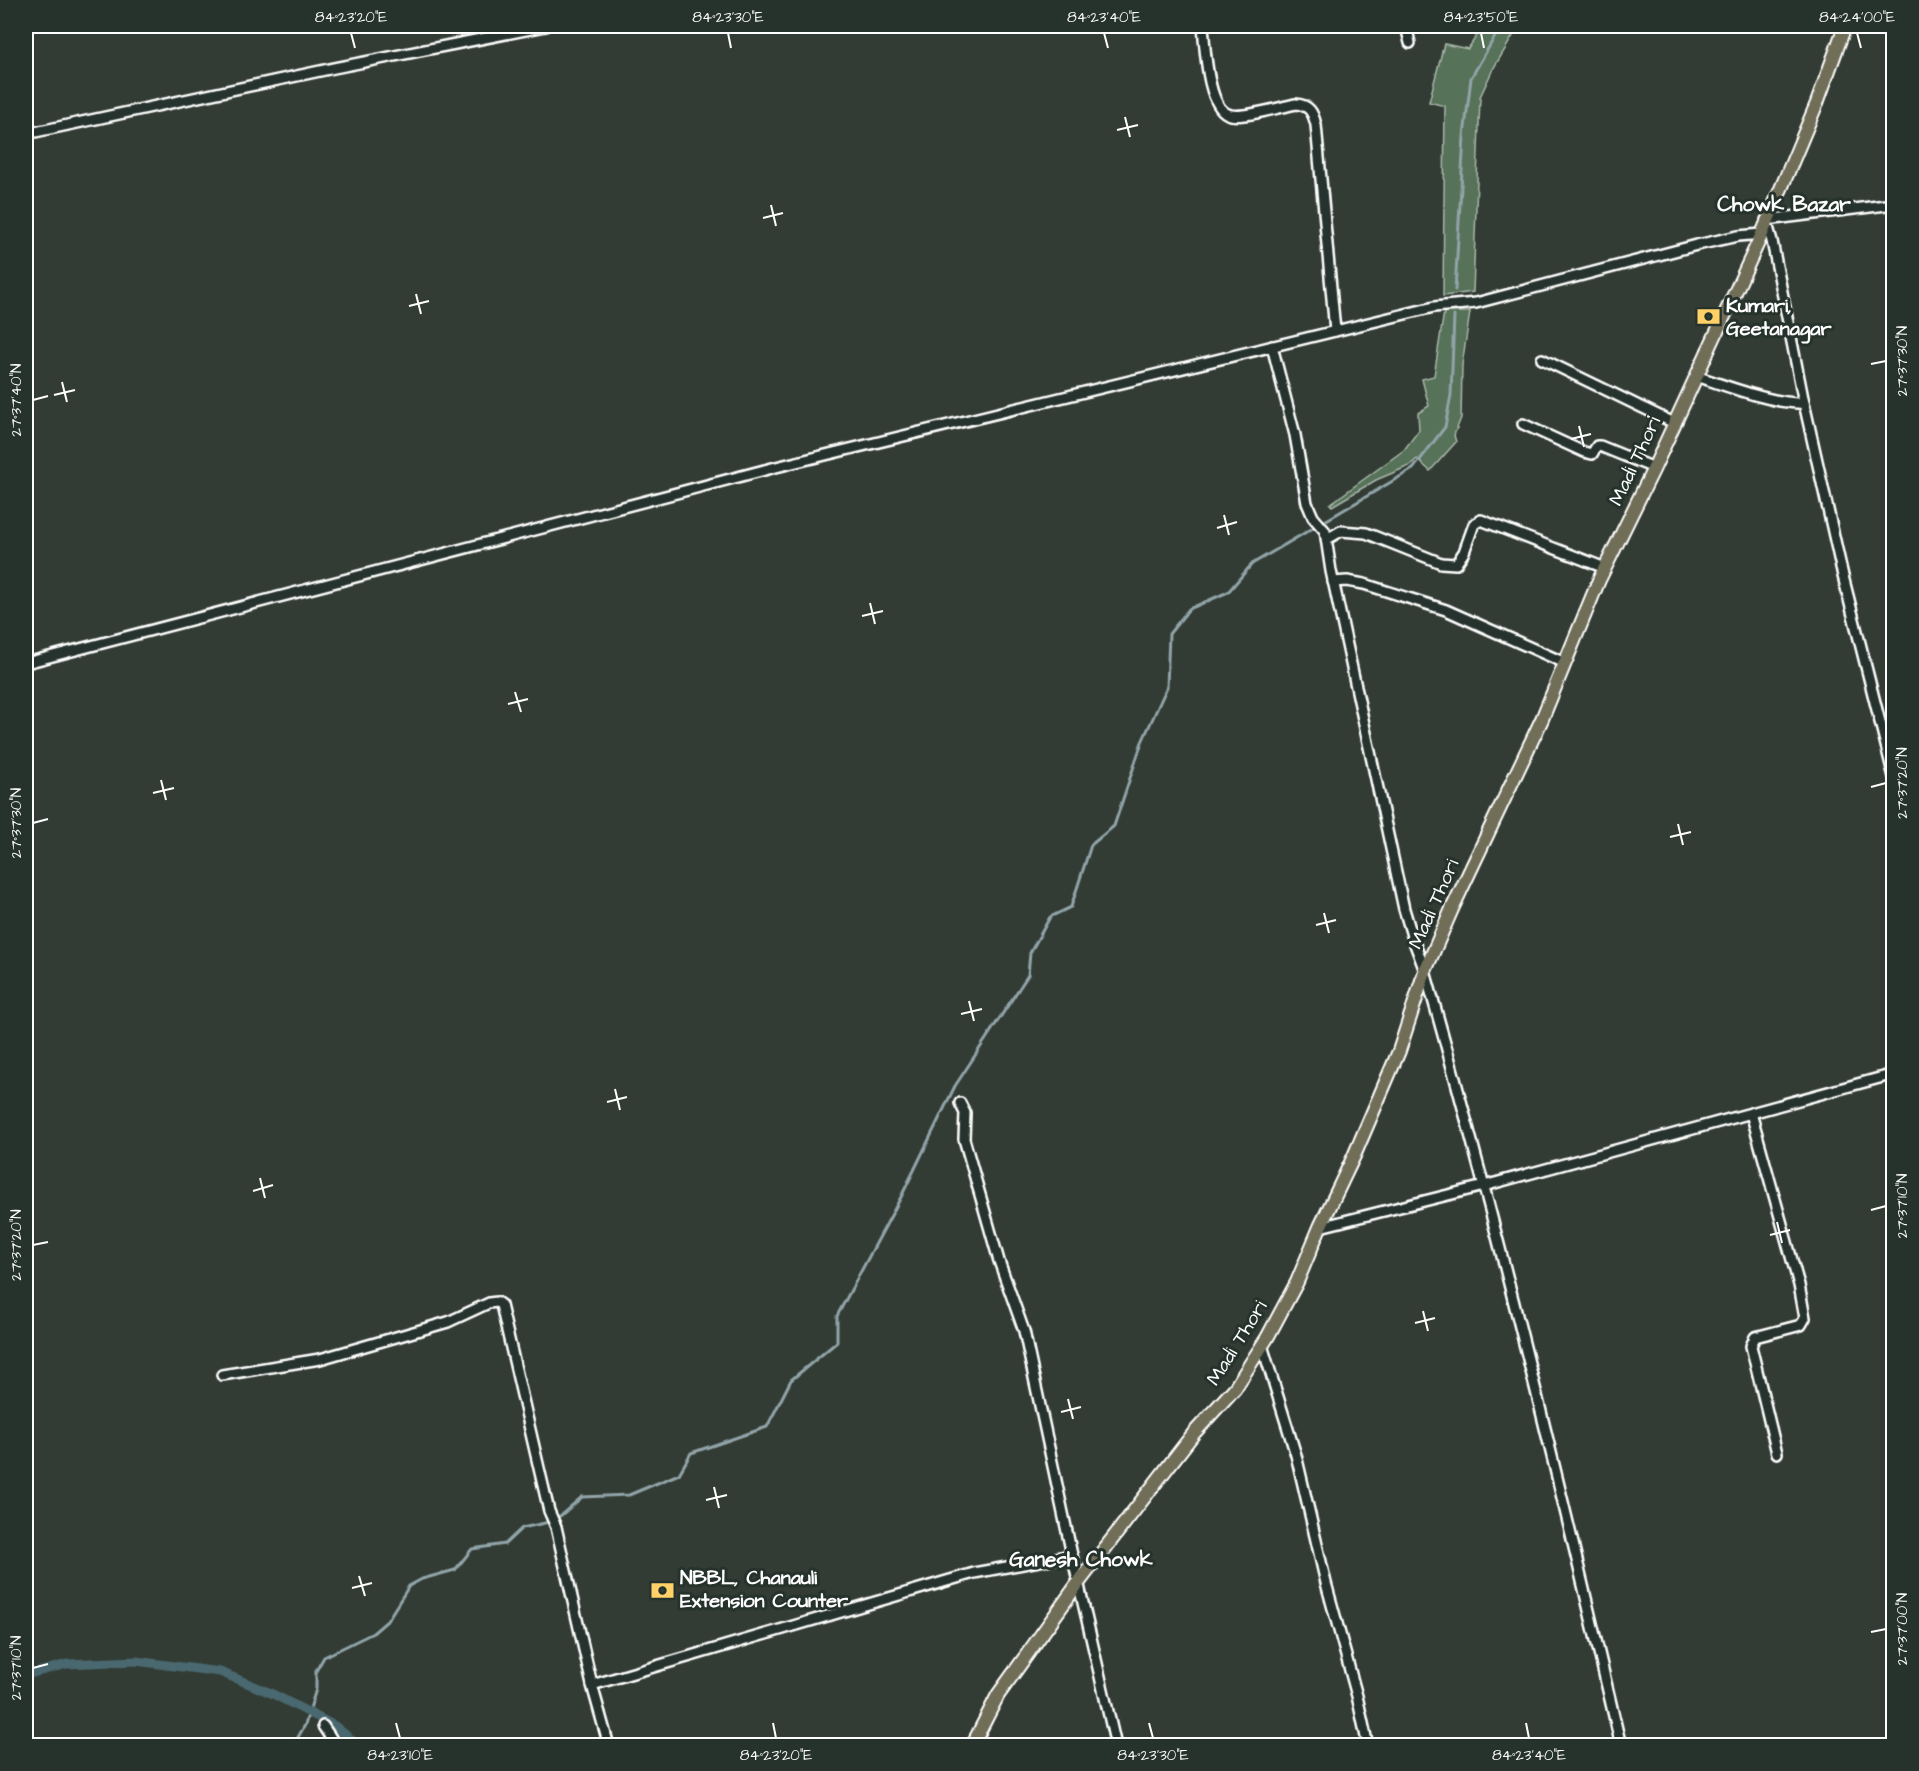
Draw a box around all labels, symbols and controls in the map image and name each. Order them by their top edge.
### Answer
text: 84°23'20"E [315,7,387,28]
text: 84°23'30"E [692,7,764,28]
text: 84°23'40"E [1067,7,1141,28]
text: 84°23'50"E [1444,7,1518,28]
text: 84°24'00"E [1819,7,1895,28]
district label: Chowk Bazar [1717,190,1851,219]
place label: Kumari, Geetanagar [1726,292,1832,344]
bank icon: Kumari, Geetanagar [1695,304,1721,330]
text: 27°37'30"N [1892,326,1913,396]
text: 27°37'40"N [6,363,27,437]
street label: Madi Thori [1602,412,1668,510]
text: 27°37'20"N [1892,747,1913,819]
text: 27°37'30"N [6,788,27,858]
street label: Madi Thori [1402,855,1466,953]
text: 27°37'10"N [1892,1174,1913,1238]
text: 27°37'20"N [6,1209,27,1281]
street label: Madi Thori [1200,1295,1274,1391]
district label: Ganesh Chowk [1009,1545,1153,1574]
place label: NBBL, Chanauli Extension Counter [680,1564,849,1615]
bank icon: NBBL, Chanauli Extension Counter [649,1577,675,1603]
text: 27°37'00"N [1892,1593,1913,1665]
text: 27°37'10"N [6,1636,27,1700]
text: 84°23'10"E [367,1745,433,1766]
text: 84°23'20"E [740,1745,812,1766]
text: 84°23'30"E [1117,1745,1189,1766]
text: 84°23'40"E [1492,1745,1566,1766]

